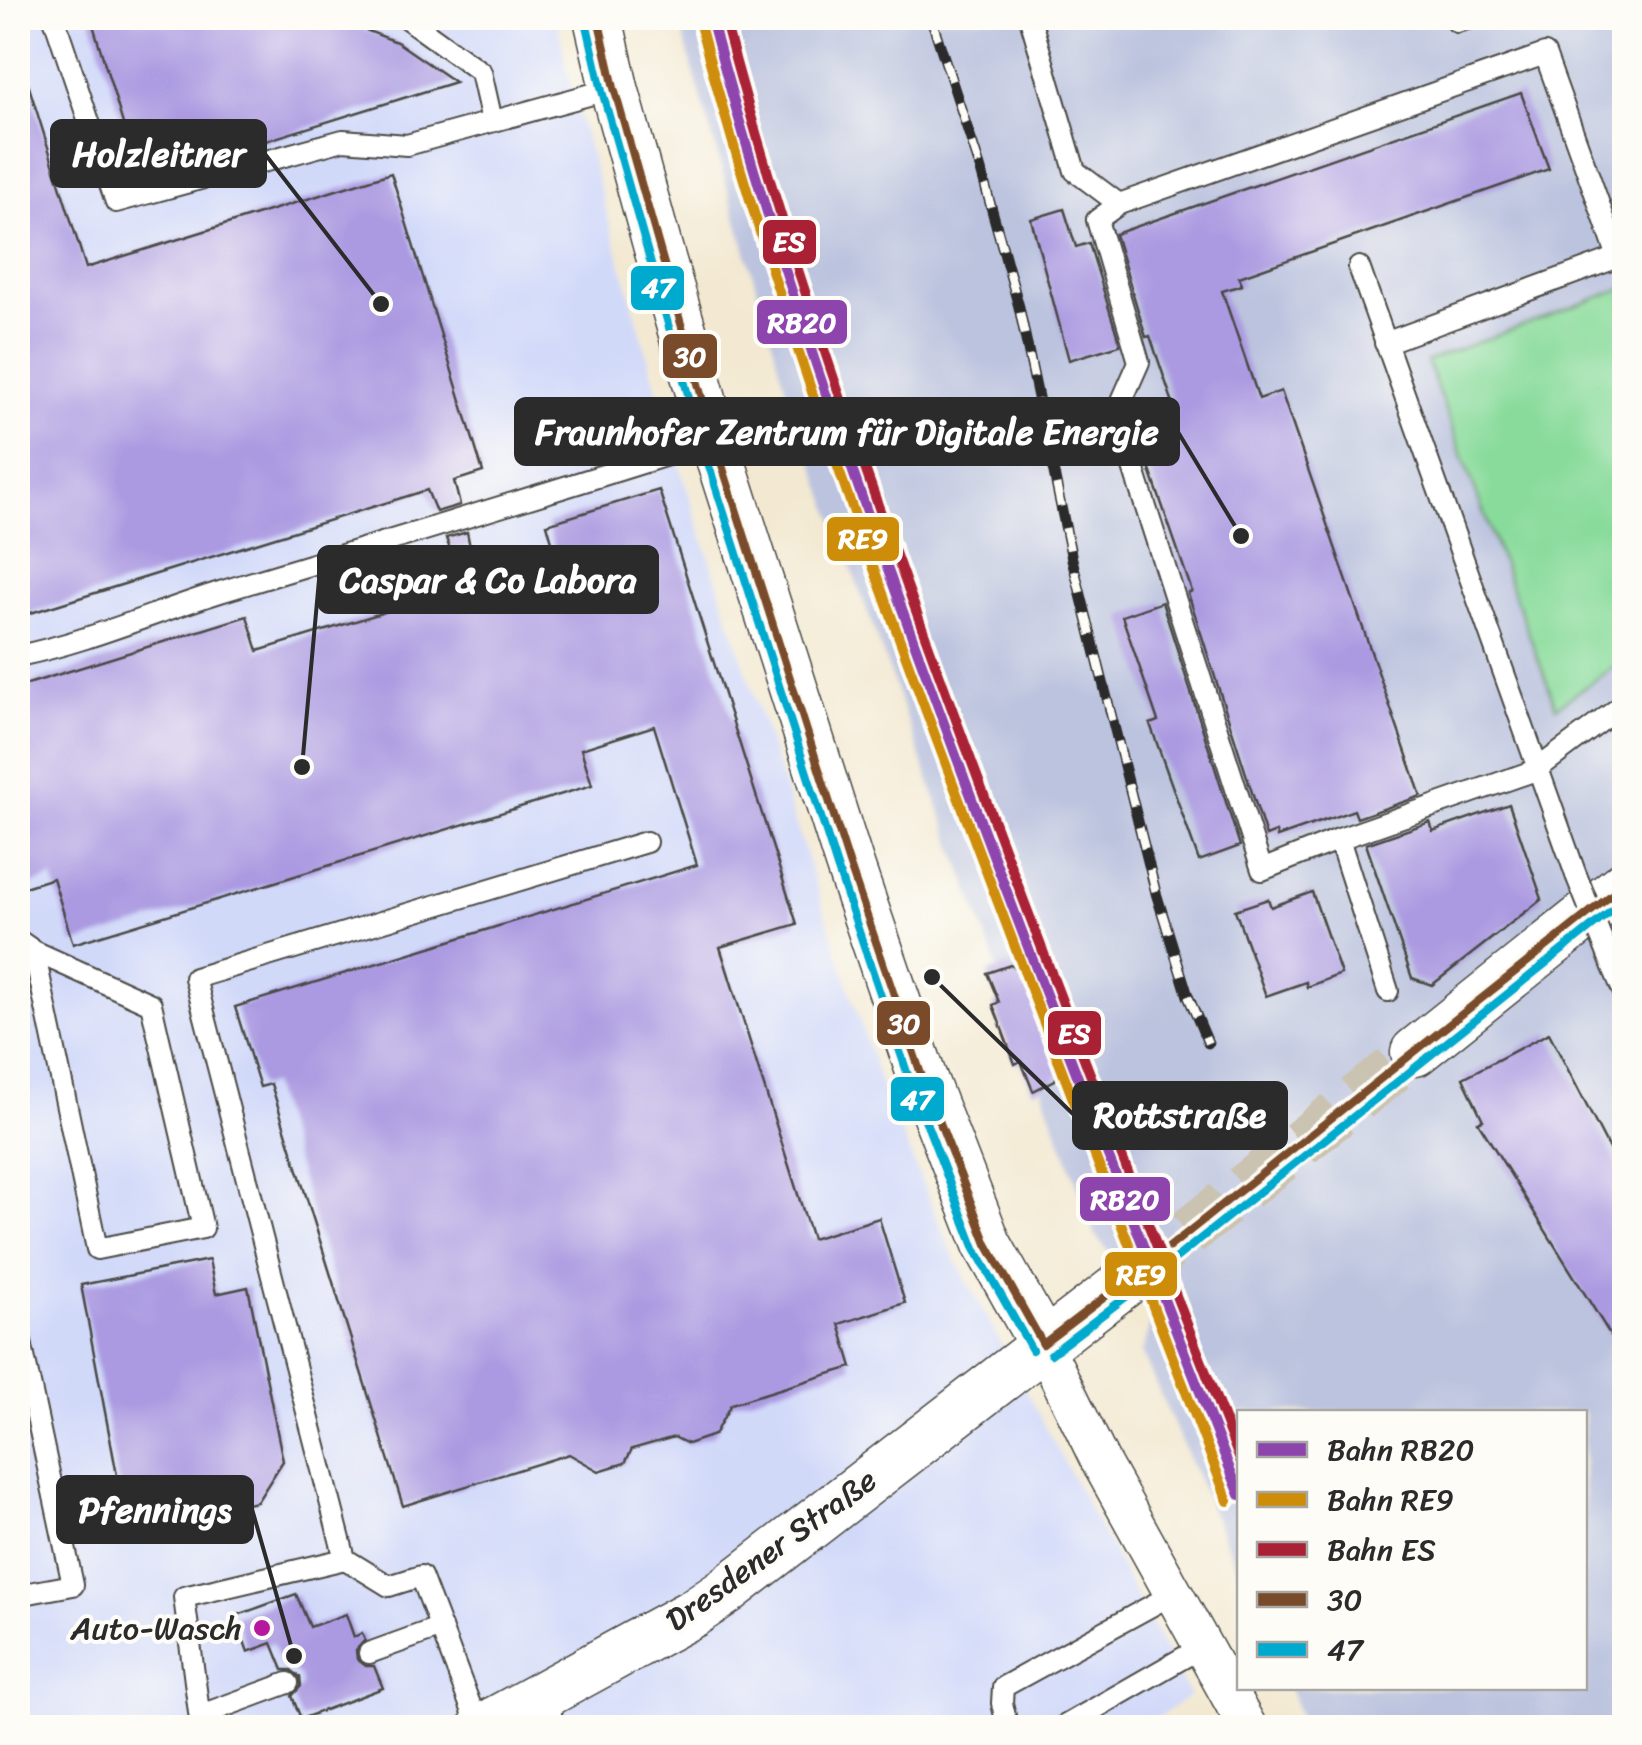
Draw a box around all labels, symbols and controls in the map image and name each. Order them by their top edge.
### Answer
callout: Holzleitner [52,121,265,186]
text: Holzleitner [72,123,248,185]
text: ES [772,217,806,266]
line badge: ES [761,218,818,266]
text: 47 [641,263,677,312]
line badge: 47 [629,264,686,312]
line badge: RB20 [755,298,849,346]
text: RB20 [767,298,837,347]
line badge: 30 [661,332,719,380]
text: 30 [672,332,707,381]
callout: Fraunhofer Zentrum für Digitale Energie [516,399,1178,464]
text: Fraunhofer Zentrum für Digitale Energie [534,401,1159,463]
text: RE9 [837,514,888,563]
line badge: RE9 [825,515,901,563]
callout: Caspar & Co Labora [319,547,657,612]
text: Caspar & Co Labora [338,549,637,611]
line badge: 30 [875,999,932,1047]
text: 30 [886,999,921,1048]
line badge: ES [1046,1009,1103,1057]
text: ES [1057,1009,1091,1058]
line badge: 47 [889,1075,946,1123]
text: 47 [900,1075,936,1124]
callout: Rottstraße [1074,1083,1286,1148]
text: Rottstraße [1093,1084,1266,1146]
line badge: RB20 [1078,1175,1172,1223]
text: RB20 [1090,1175,1160,1224]
line badge: RE9 [1103,1250,1179,1298]
text: RE9 [1115,1250,1166,1299]
legend [1237,1410,1587,1690]
text: Bahn RB20 [1327,1423,1474,1477]
street label: Dresdener Straße [652,1453,890,1647]
text: Bahn RE9 [1327,1473,1454,1527]
callout: Pfennings [58,1477,252,1542]
text: Pfennings [78,1479,232,1541]
text: Bahn ES [1327,1523,1436,1577]
text: 30 [1327,1573,1362,1627]
place label: Auto-Wasch [70,1600,242,1657]
marker: Auto-Wasch [251,1617,273,1639]
text: 47 [1327,1623,1365,1677]

